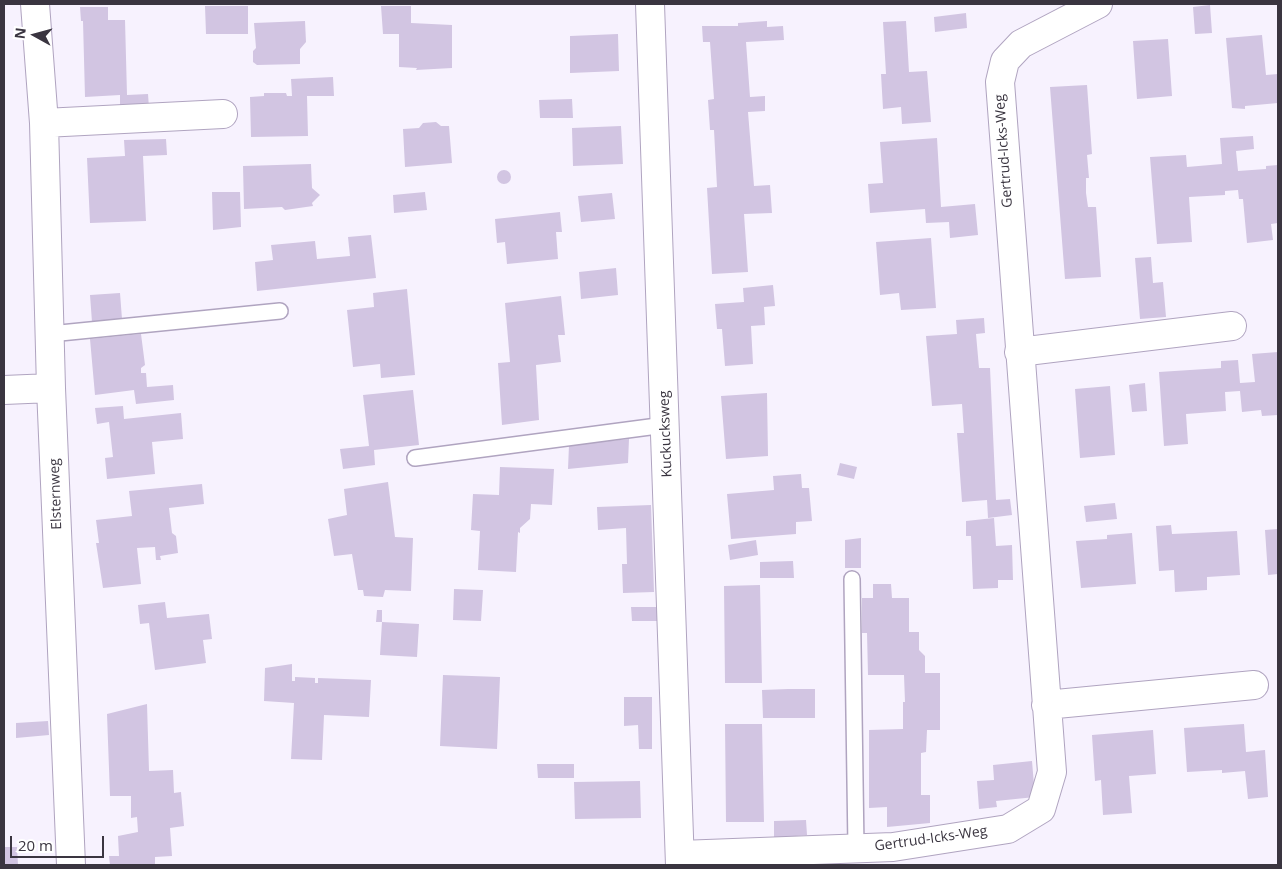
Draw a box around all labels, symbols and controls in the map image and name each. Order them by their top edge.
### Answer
north arrow [10,10,60,60]
text: N [9,26,30,40]
street label: Gertrud-Icks-Weg [992,94,1016,208]
street label: Kuckucksweg [656,390,676,478]
street label: Elsternweg [46,458,66,530]
street label: Gertrud-Icks-Weg [874,823,988,855]
scale bar [12,826,106,858]
text: 20 m [18,835,53,855]

